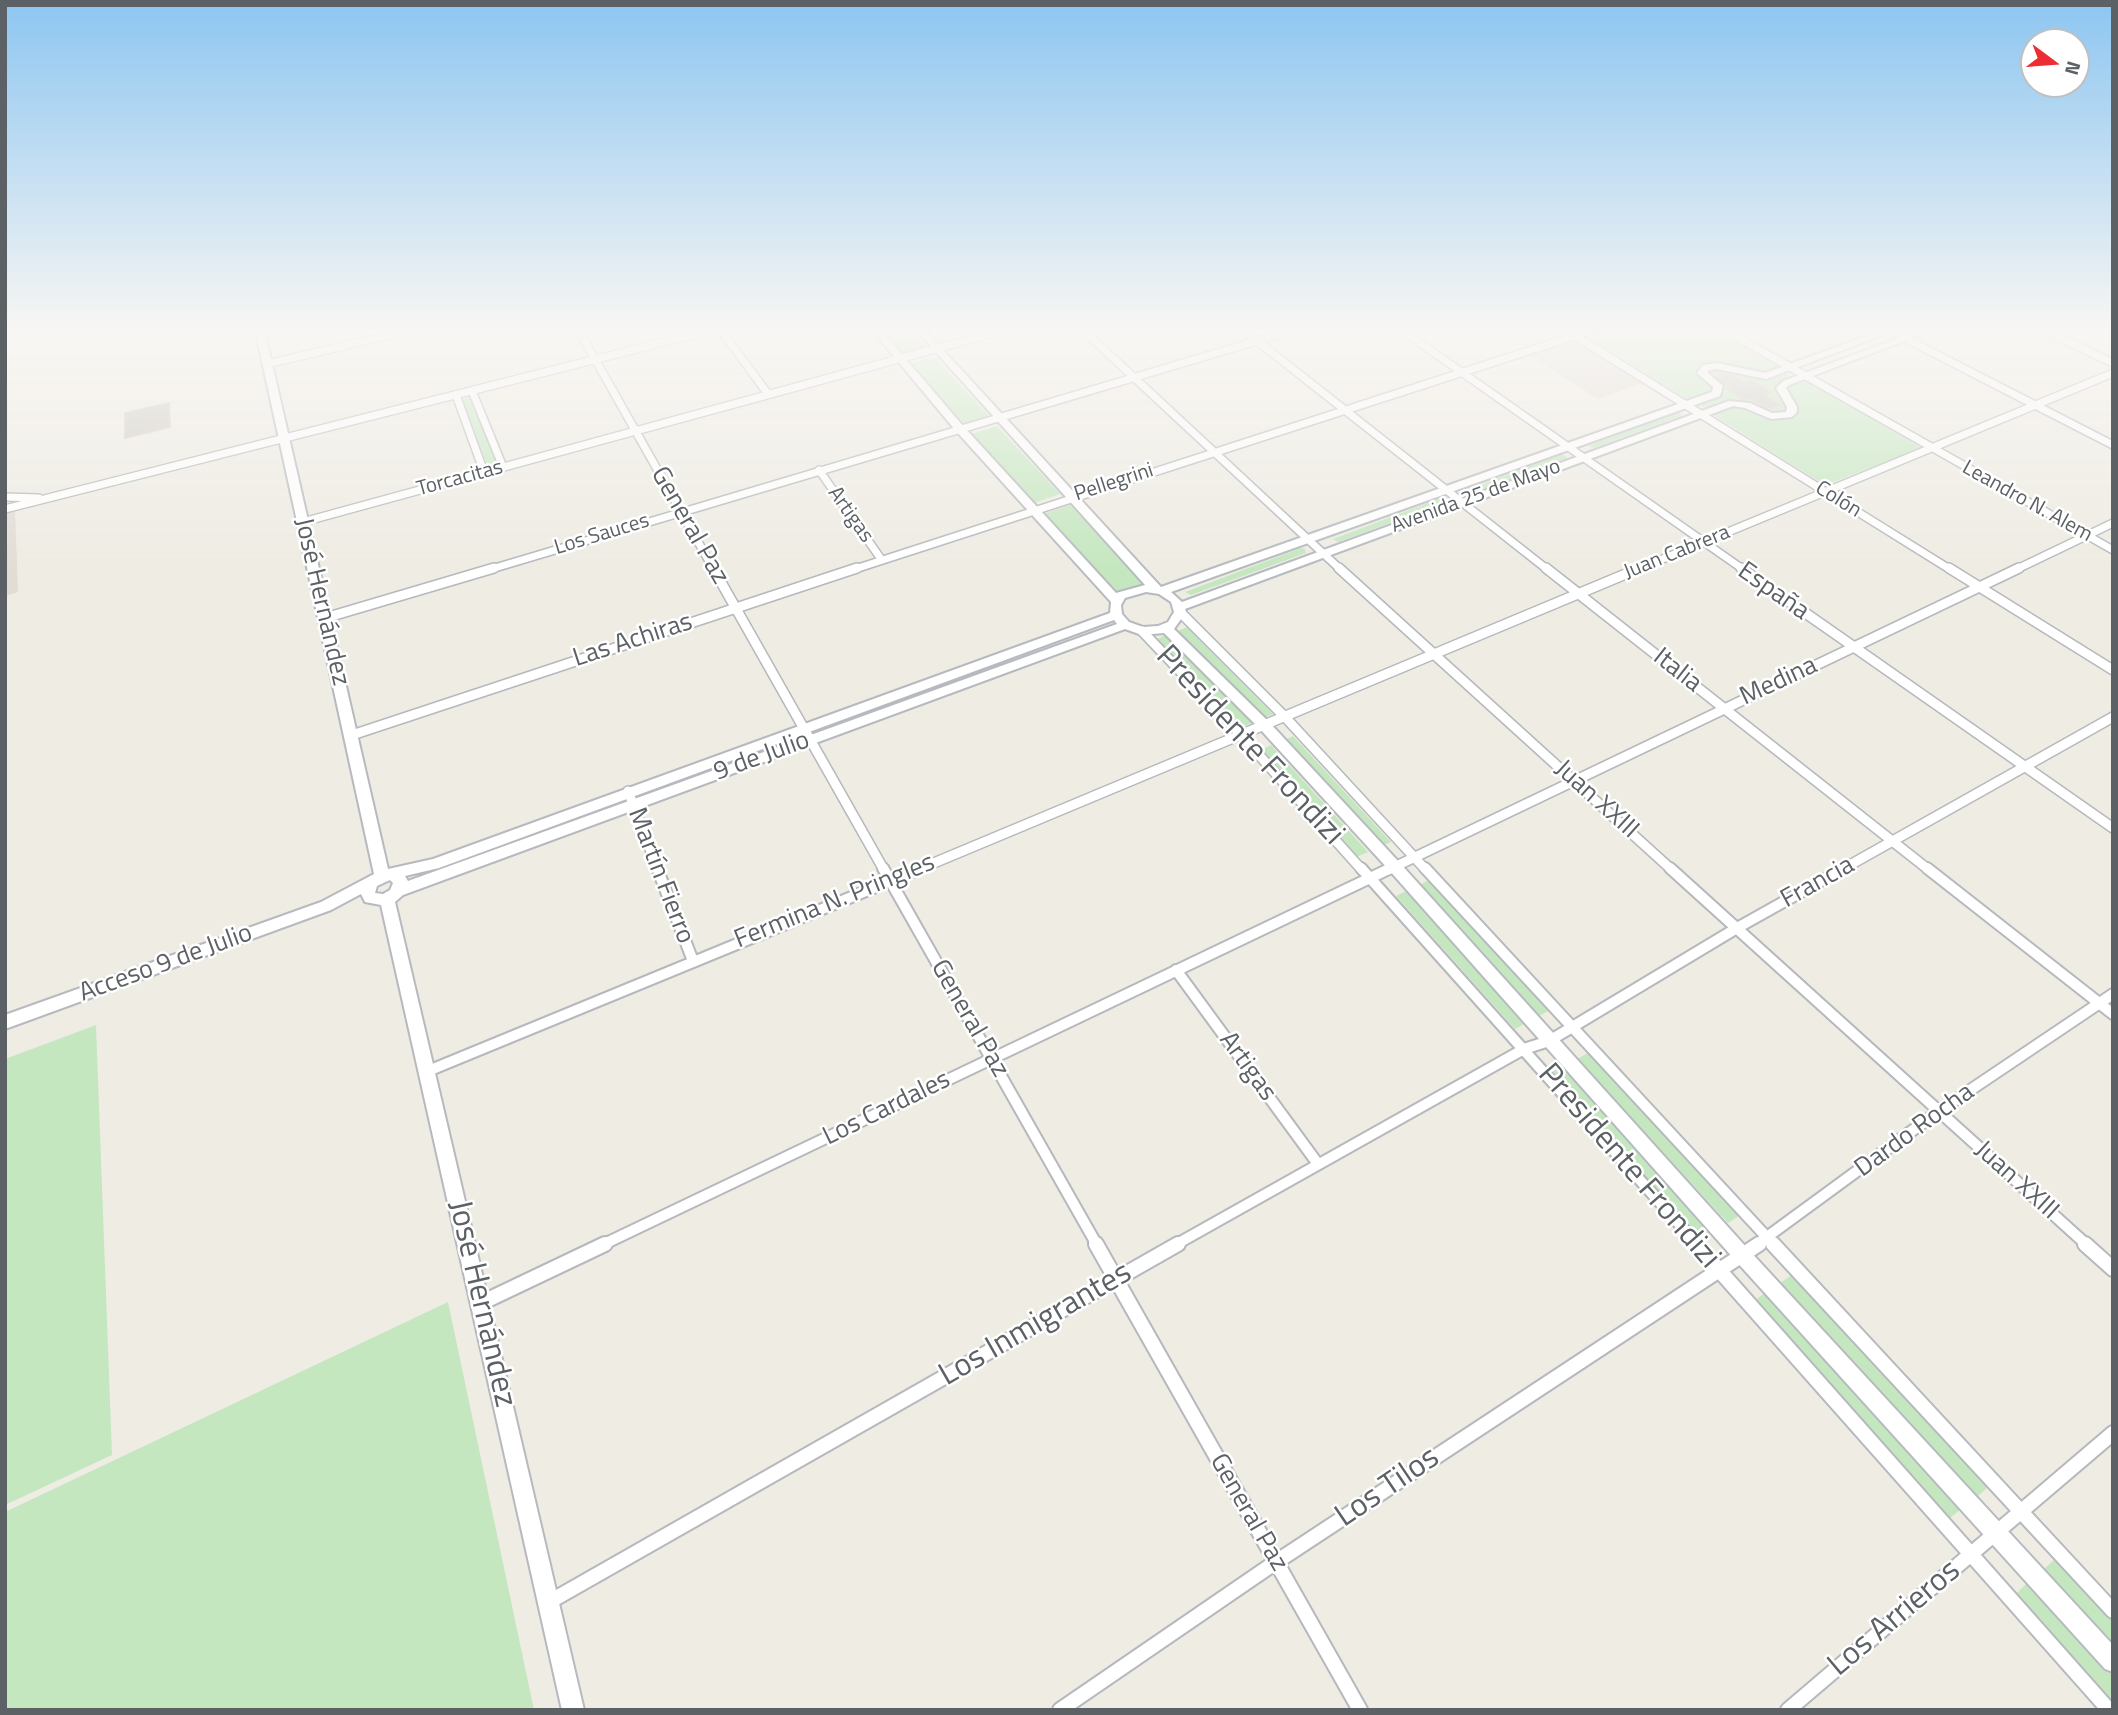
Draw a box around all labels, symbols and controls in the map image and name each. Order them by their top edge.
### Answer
north arrow [2020,28,2090,98]
text: N [2058,58,2090,79]
street label: Torcacitas [414,455,506,503]
street label: Avenida 25 de Mayo [1388,455,1564,539]
street label: Leandro N. Alem [1957,456,2097,548]
street label: Pellegrini [1071,458,1157,508]
street label: General Paz [643,462,735,590]
street label: Colón [1810,476,1866,524]
street label: Artigas [822,482,878,548]
street label: Los Sauces [552,509,652,561]
street label: José Hernández [287,515,355,689]
street label: Juan Cabrera [1620,520,1734,586]
street label: España [1731,556,1815,628]
street label: Las Achiras [569,607,697,675]
street label: Presidente Frondizi [1147,638,1351,854]
street label: Italia [1646,642,1708,700]
street label: Medina [1736,651,1822,713]
street label: 9 de Julio [710,725,814,789]
street label: Juan XXIII [1548,754,1644,846]
street label: Martín Fierro [620,804,700,948]
street label: Fermina N. Pringles [730,848,940,956]
street label: Francia [1776,850,1860,916]
street label: Acceso 9 de Julio [75,918,257,1010]
street label: General Paz [923,955,1015,1083]
street label: Artigas [1212,1026,1282,1108]
street label: Presidente Frondizi [1529,1057,1727,1277]
street label: Los Cardales [818,1065,956,1153]
street label: Dardo Rocha [1849,1077,1981,1185]
street label: Juan XXIII [1968,1135,2064,1227]
street label: José Hernández [439,1197,523,1411]
street label: Los Inmigrantes [933,1254,1139,1396]
street label: Los Tilos [1329,1439,1447,1537]
street label: General Paz [1202,1449,1294,1577]
street label: Los Arrieros [1821,1553,1969,1685]

